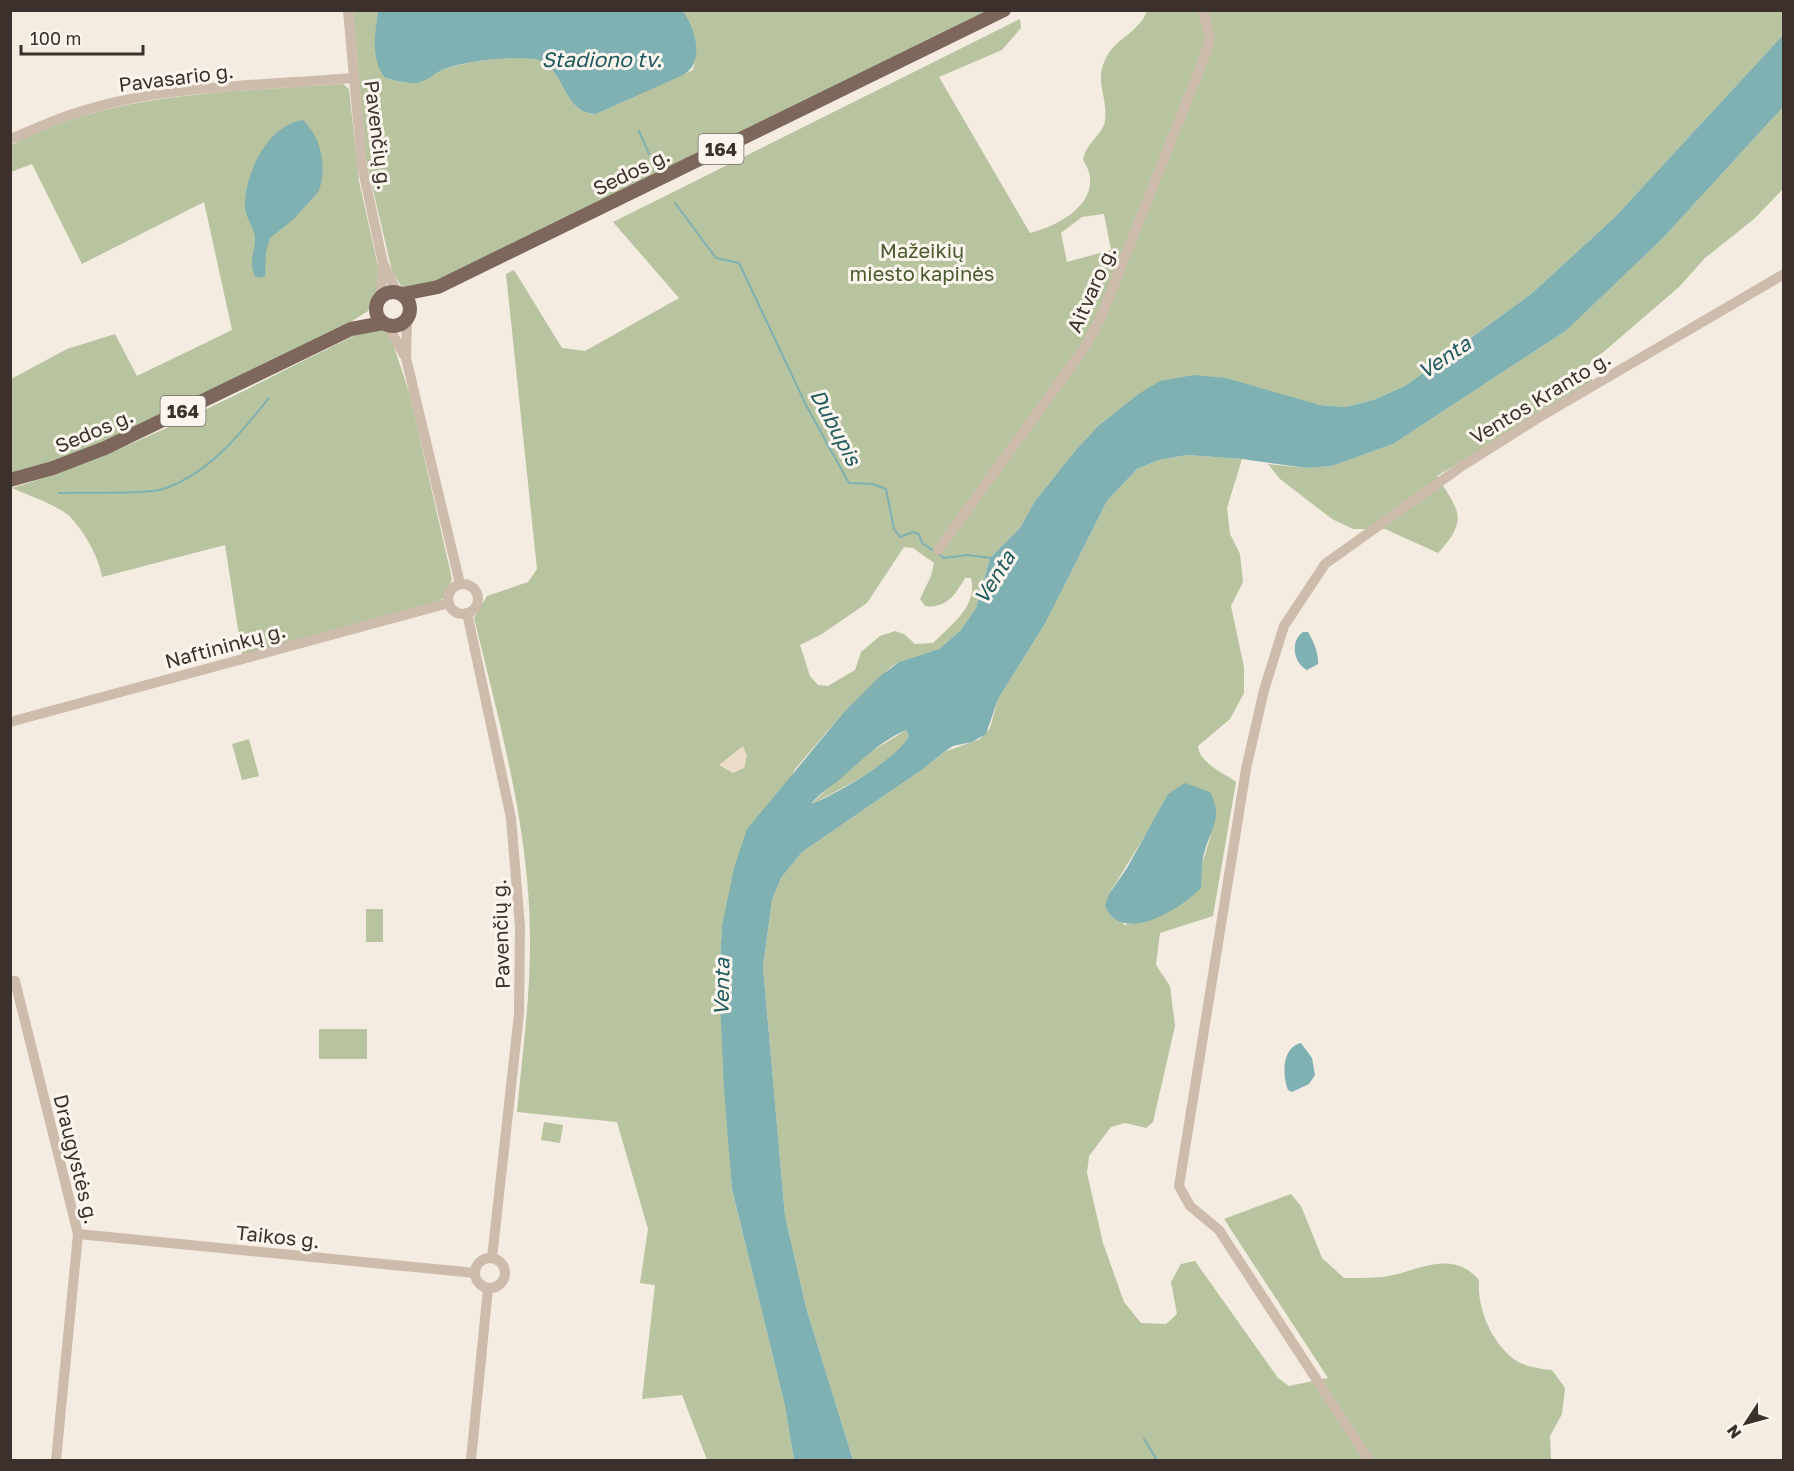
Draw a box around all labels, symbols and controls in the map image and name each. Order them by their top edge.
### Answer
scale bar [21,18,142,56]
text: 100 m [30,27,81,49]
water label: Stadiono tv. [542,46,662,72]
street label: Pavasario g. [117,58,235,96]
street label: Pavenčių g. [360,79,398,191]
road number: 164 [698,134,744,164]
street label: Sedos g. [589,142,673,200]
park label: Mažeikių miesto kapinės [850,238,994,285]
street label: Aitvaro g. [1061,242,1121,336]
water label: Venta [1413,329,1476,384]
street label: Ventos Kranto g. [1465,346,1615,448]
water label: Dubupis [805,384,867,470]
road number: 164 [160,396,206,426]
street label: Sedos g. [51,403,137,457]
water label: Venta [968,545,1021,608]
street label: Naftininkų g. [162,617,288,673]
street label: Pavenčių g. [486,879,514,989]
water label: Venta [707,957,735,1016]
street label: Draugystės g. [49,1092,105,1226]
street label: Taikos g. [235,1220,321,1252]
north arrow [1716,1393,1776,1453]
text: N [1722,1421,1746,1443]

